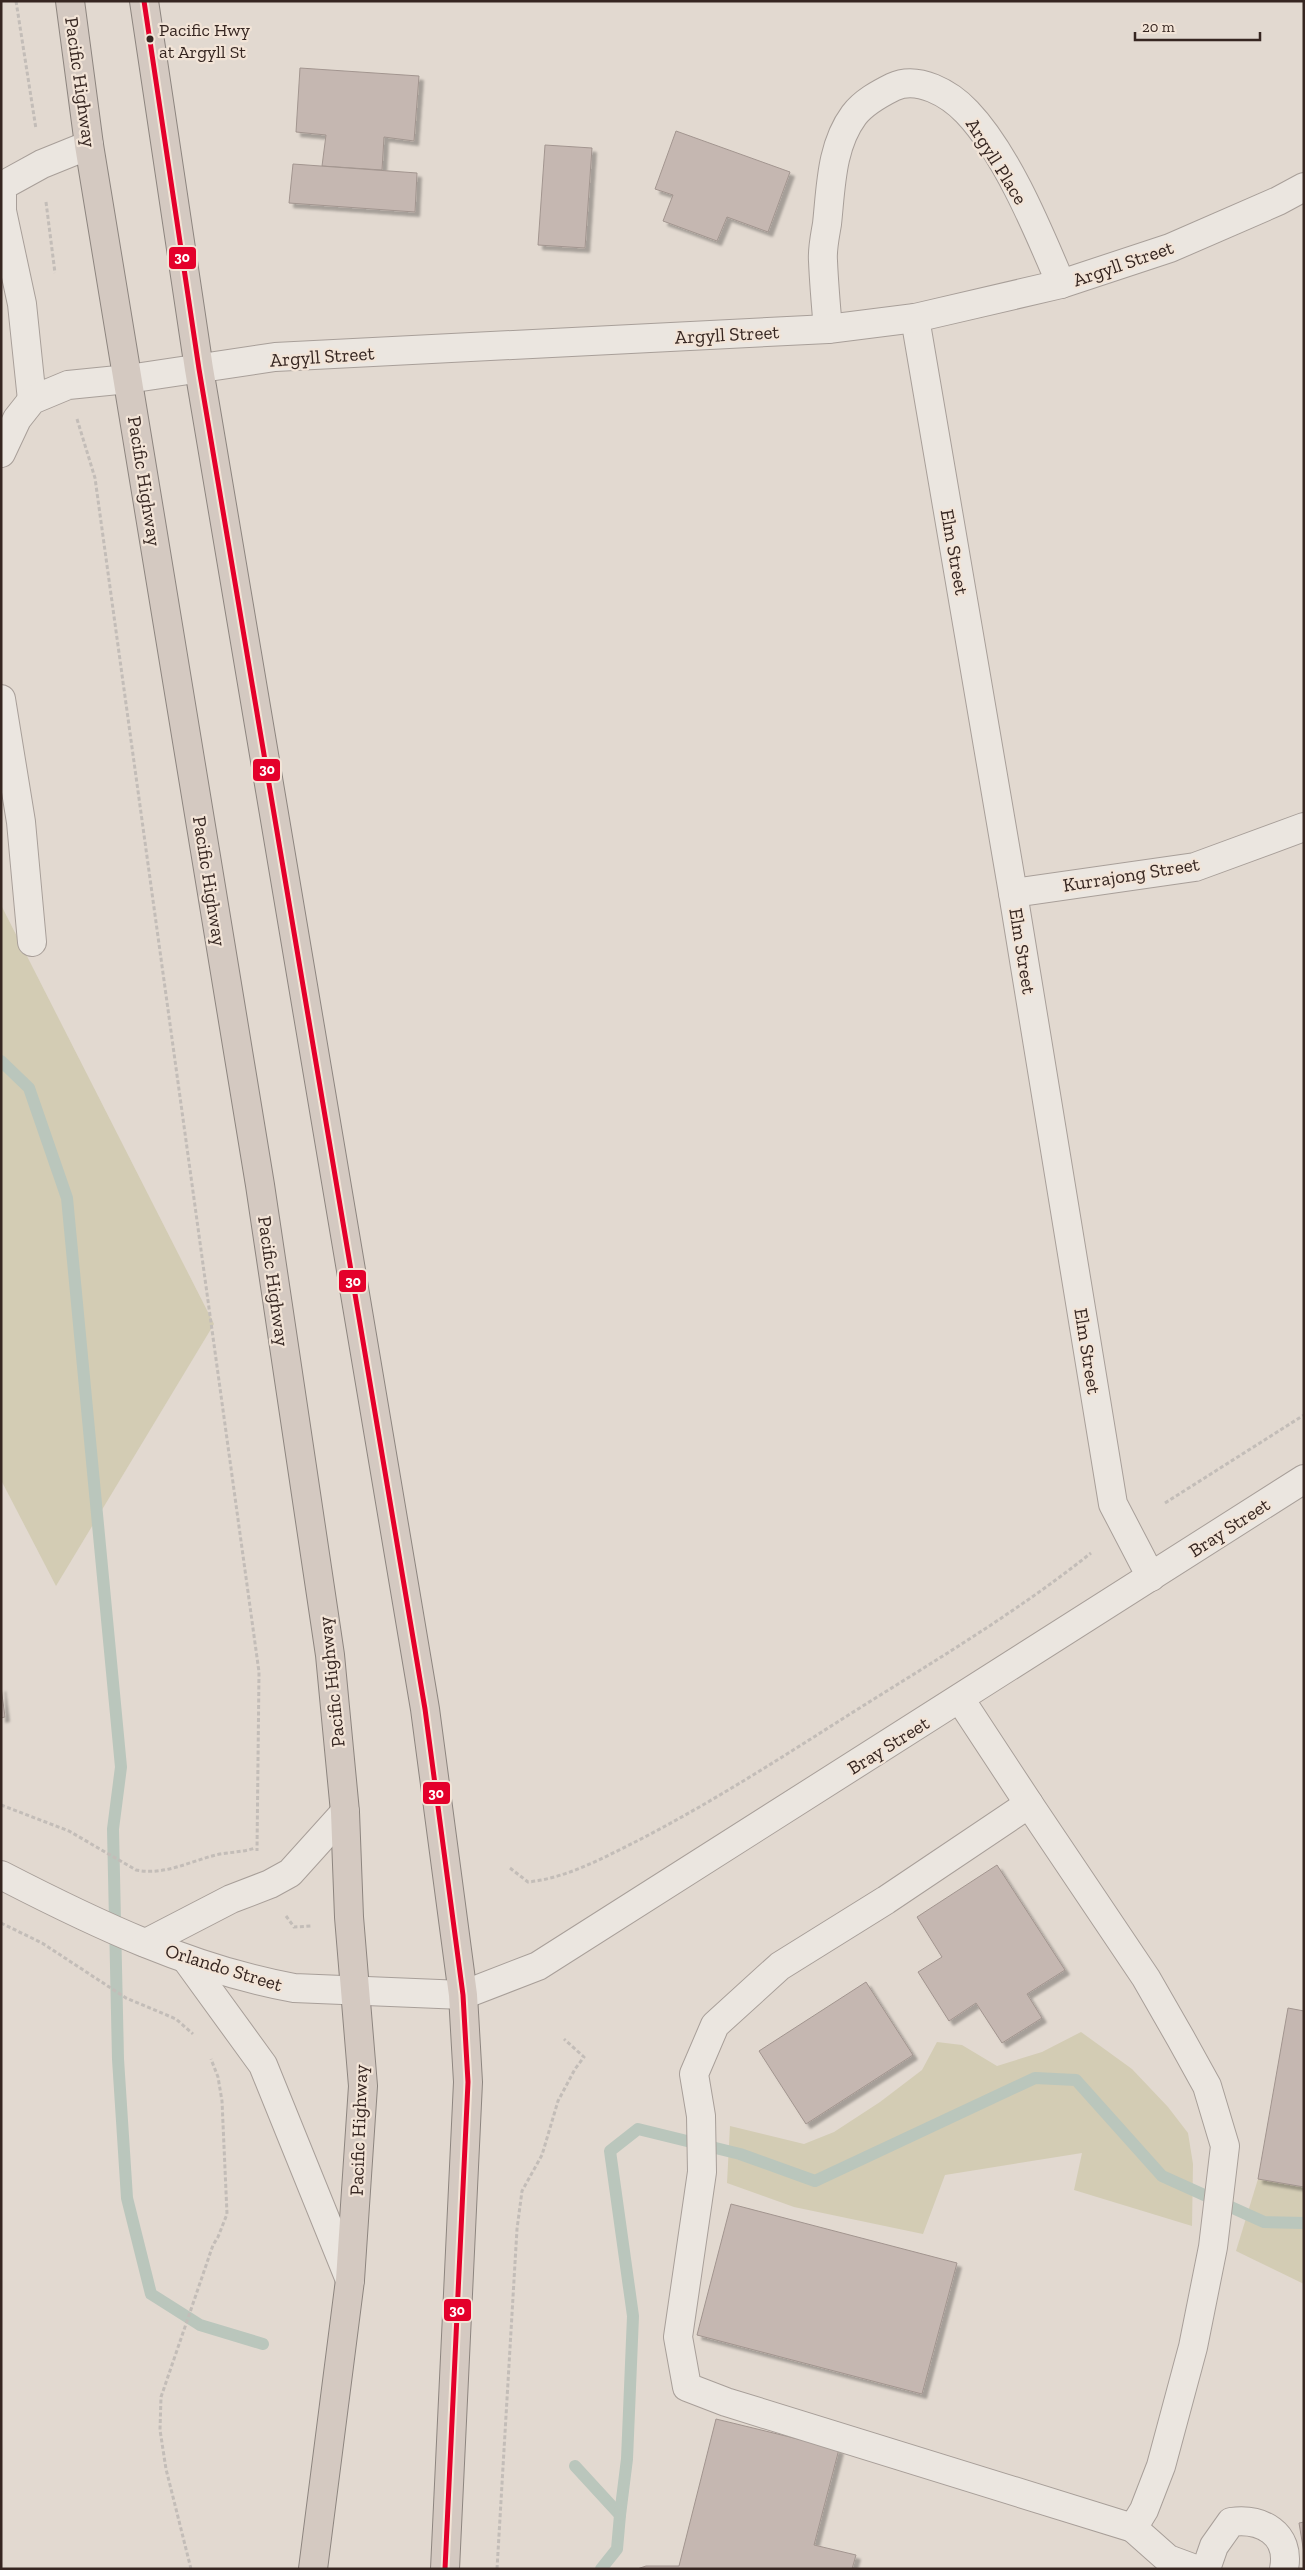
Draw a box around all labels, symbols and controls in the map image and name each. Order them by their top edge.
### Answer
scale bar [1135,10,1260,42]
street label: Pacific Highway [60,15,101,149]
text: 20 m [1142,18,1175,36]
place label: Pacific Hwy at Argyll St [159,19,251,63]
marker: Pacific Hwy at Argyll St [145,34,155,44]
street label: Argyll Place [961,114,1032,209]
street label: Argyll Street [1070,236,1176,291]
line badge: 30 [168,246,197,270]
text: 30 [174,249,190,266]
street label: Argyll Street [674,320,780,349]
street label: Argyll Street [269,341,375,372]
street label: Pacific Highway [123,414,166,548]
street label: Elm Street [936,507,973,597]
line badge: 30 [252,758,281,782]
text: 30 [259,761,275,778]
street label: Pacific Highway [188,814,231,948]
street label: Kurrajong Street [1061,852,1201,897]
street label: Elm Street [1004,906,1041,996]
street label: Pacific Highway [253,1214,294,1348]
line badge: 30 [338,1269,367,1293]
text: 30 [345,1273,361,1290]
street label: Elm Street [1069,1306,1106,1396]
street label: Bray Street [1184,1493,1274,1562]
street label: Pacific Highway [313,1615,350,1748]
street label: Bray Street [843,1711,933,1780]
line badge: 30 [422,1781,451,1805]
text: 30 [428,1785,444,1802]
street label: Orlando Street [162,1939,285,1996]
street label: Pacific Highway [345,2064,372,2196]
line badge: 30 [443,2298,472,2322]
text: 30 [449,2302,465,2319]

